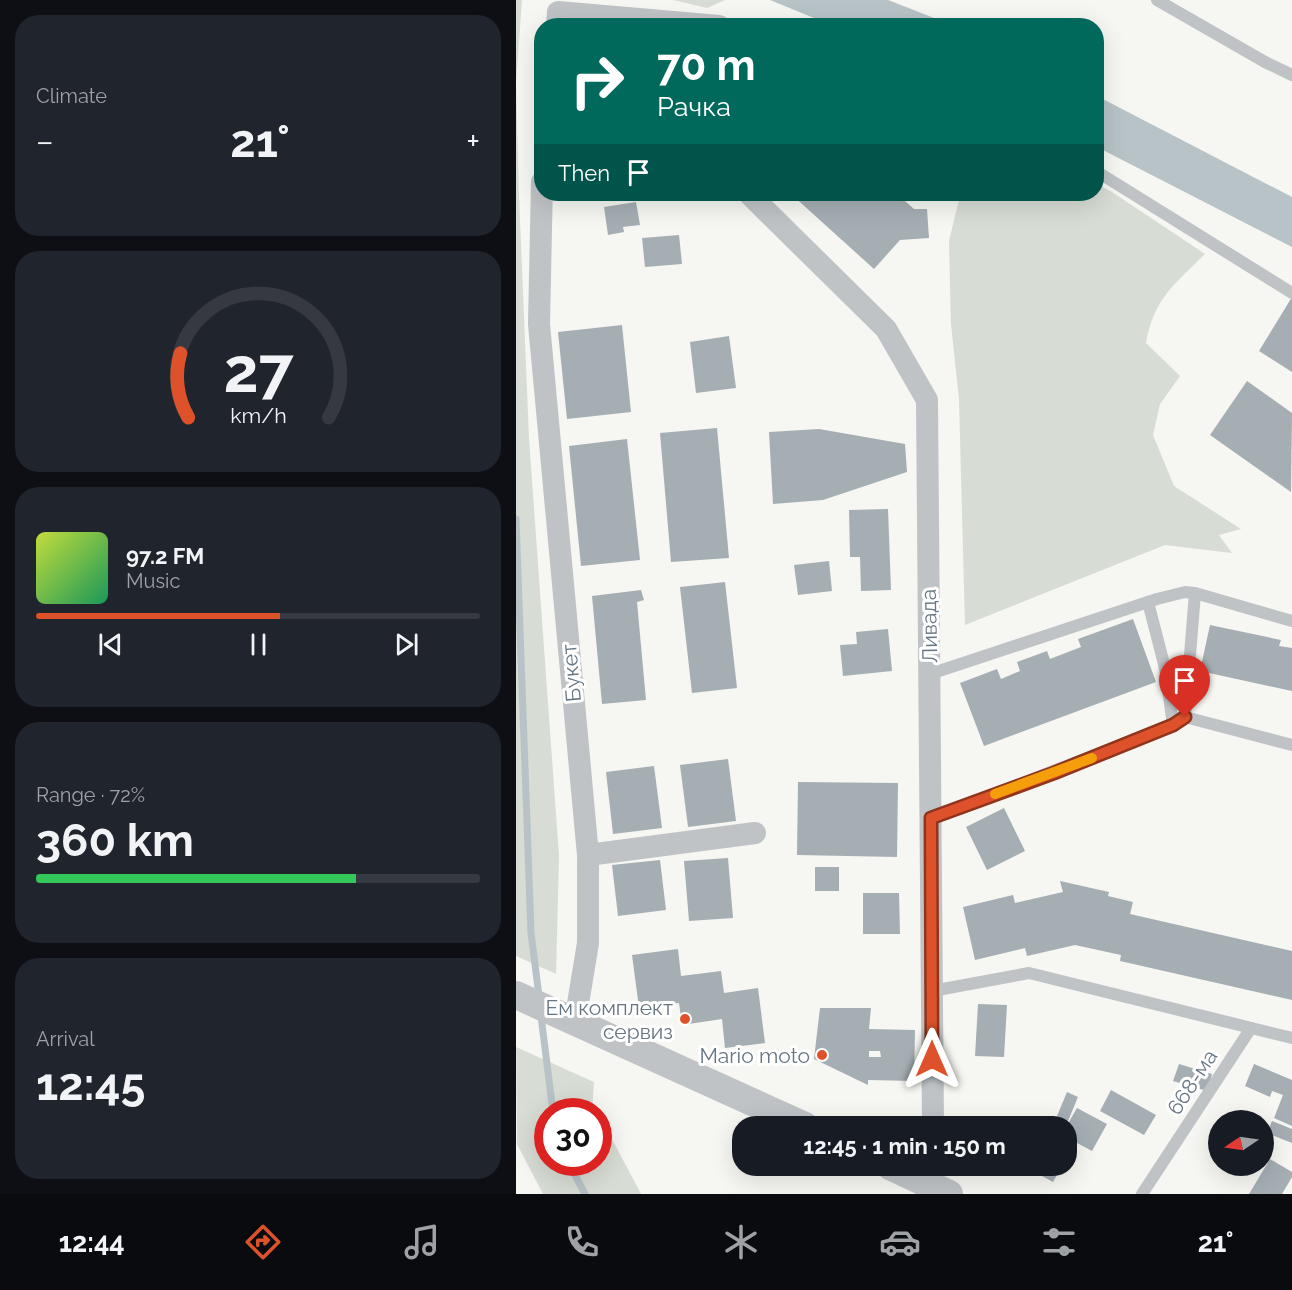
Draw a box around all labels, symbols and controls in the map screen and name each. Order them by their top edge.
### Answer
text: 70 m [657,41,756,90]
icon: right [558,42,636,120]
text: Climate [36,84,107,108]
text: Рачка [657,91,731,122]
text: 21° [230,115,290,168]
text: − [36,122,54,161]
text: + [466,122,480,161]
icon: arrive [622,156,655,189]
text: Then [558,160,610,186]
text: 27 [223,333,294,407]
text: km/h [230,404,286,429]
text: 97.2 FM [126,543,204,569]
text: Music [126,569,180,593]
street label: Ливада [916,589,942,663]
icon: previous [94,628,127,661]
icon: pause [242,628,275,661]
icon: next [390,628,423,661]
street label: Букет [556,643,586,703]
pin [1159,655,1210,717]
icon: arrive [1168,664,1201,697]
text: Range · 72% [36,783,145,807]
text: 360 km [36,814,194,867]
place label: Ем комплект сервиз [546,995,673,1044]
marker: Ем комплект сервиз [678,1012,692,1026]
text: Arrival [36,1027,95,1051]
position arrow [900,1027,964,1091]
place label: Mario moto [699,1043,810,1068]
street label: 668-ма [1162,1045,1222,1119]
marker: Mario moto [815,1048,829,1062]
text: 12:45 [36,1058,145,1111]
speed limit sign: 30 [534,1098,612,1176]
north arrow [1208,1110,1274,1176]
map controls [1208,1110,1274,1176]
text: 12:45 · 1 min · 150 m [803,1133,1006,1159]
icon: directions [242,1221,284,1263]
icon: music [401,1221,443,1263]
icon: phone [561,1221,603,1263]
icon: climate [720,1221,762,1263]
icon: car [879,1221,921,1263]
icon: filters [1038,1221,1080,1263]
text: 12:44 [59,1227,125,1258]
text: 21° [1198,1227,1233,1258]

